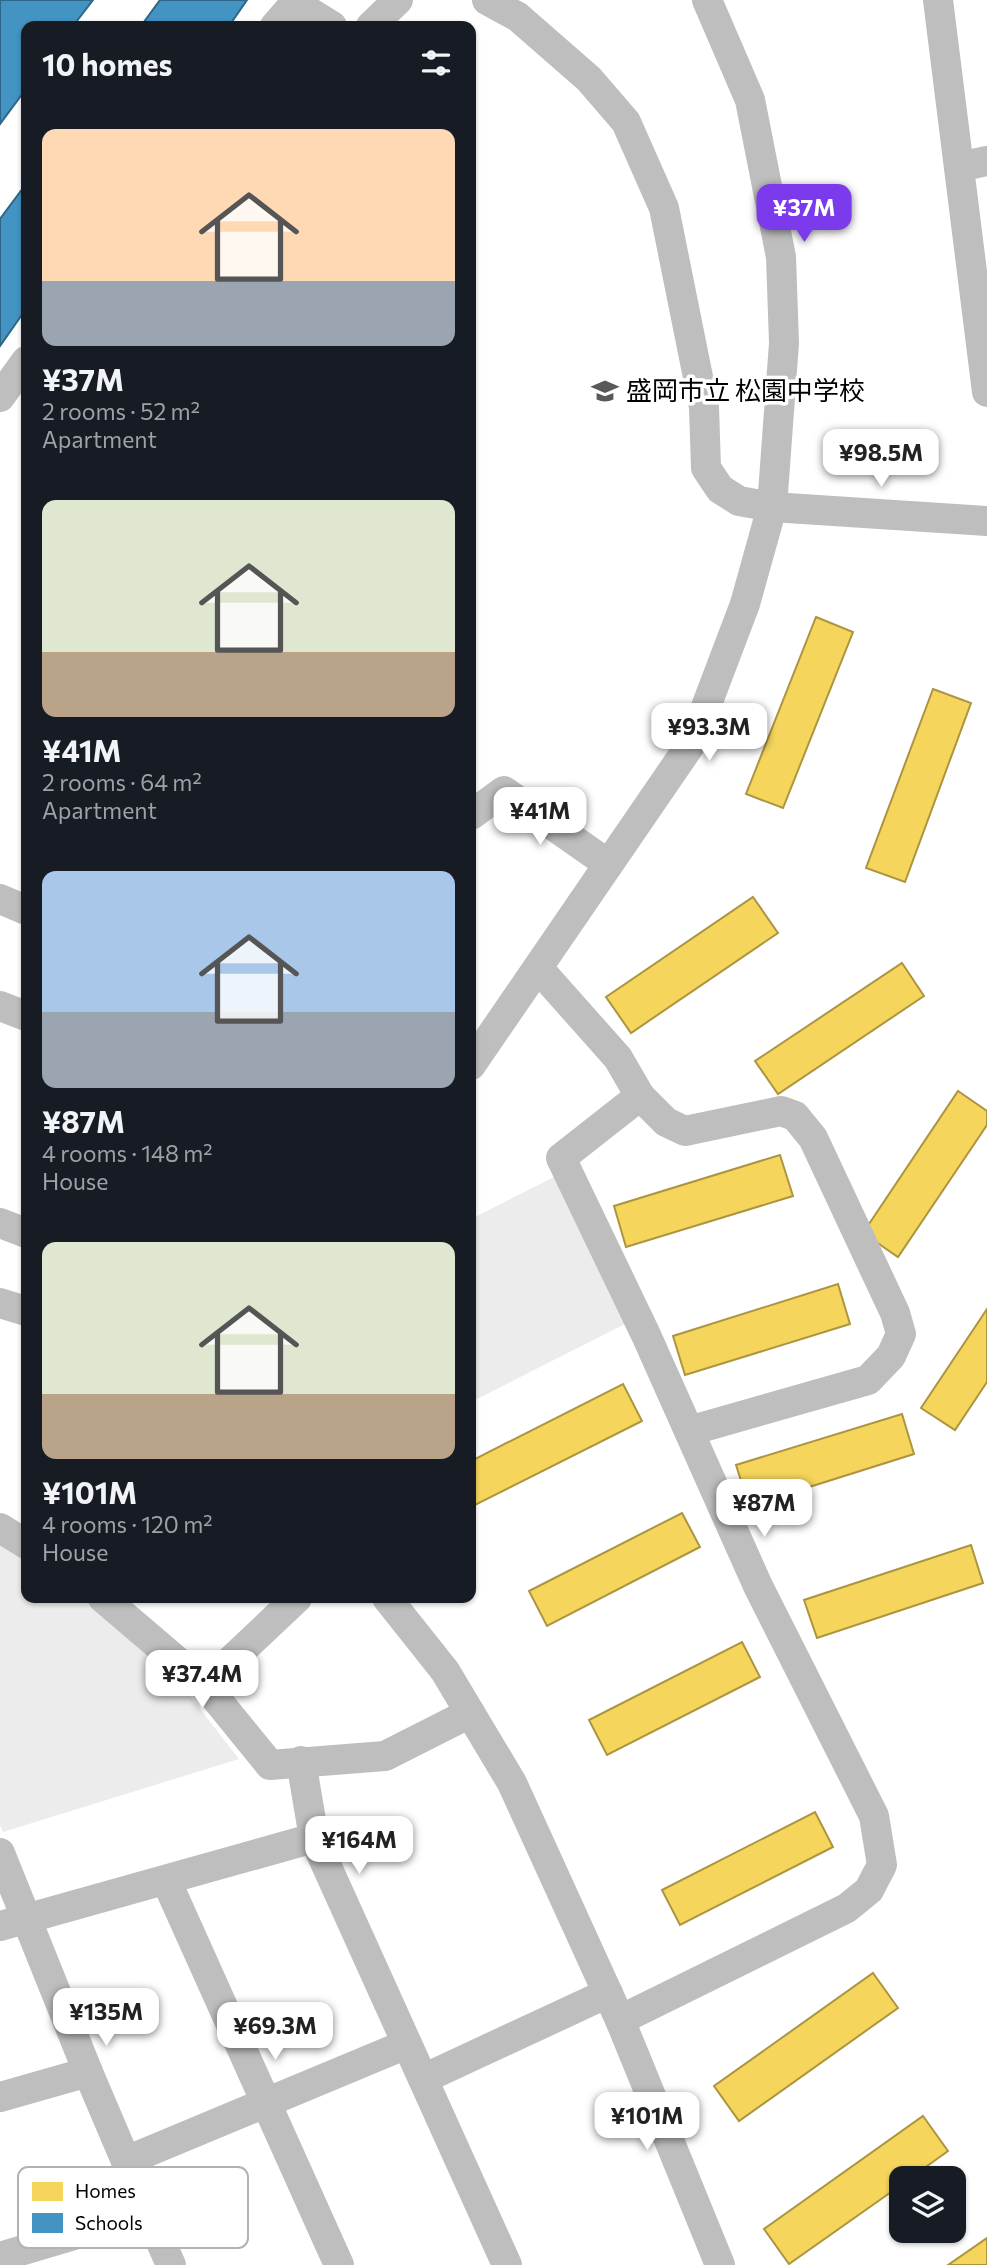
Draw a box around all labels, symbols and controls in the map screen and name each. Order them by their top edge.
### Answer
icon: filters [417,44,455,82]
text: 10 homes [42,45,172,82]
icon: home [186,174,312,300]
pin: ¥37M [763,184,845,244]
text: ¥37M [773,193,835,221]
text: ¥37M [42,360,124,397]
place label: 盛岡市立 松園中学校 [626,374,865,405]
school or university icon: 盛岡市立 松園中学校 [590,376,620,406]
text: 2 rooms · 52 m² [42,397,200,425]
text: Apartment [42,425,157,453]
pin: ¥98.5M [824,430,938,489]
text: ¥98.5M [839,438,923,466]
icon: home [186,545,312,671]
pin: ¥93.3M [652,704,766,763]
text: ¥93.3M [667,712,751,740]
text: ¥41M [42,731,122,768]
text: 2 rooms · 64 m² [42,768,202,796]
pin: ¥41M [499,788,581,847]
text: Apartment [42,796,157,824]
text: ¥41M [510,796,570,824]
icon: home [186,916,312,1042]
text: ¥87M [42,1102,125,1139]
text: 4 rooms · 148 m² [42,1139,213,1167]
text: House [42,1167,108,1195]
icon: home [186,1287,312,1413]
text: ¥101M [42,1473,137,1510]
pin: ¥87M [723,1480,805,1539]
text: ¥87M [732,1488,796,1516]
text: 4 rooms · 120 m² [42,1510,213,1538]
text: House [42,1538,108,1566]
pin: ¥37.4M [145,1650,259,1710]
text: ¥37.4M [162,1659,243,1687]
pin: ¥164M [310,1816,408,1876]
text: ¥164M [321,1825,397,1853]
pin: ¥135M [57,1988,155,2048]
text: ¥135M [69,1997,143,2025]
pin: ¥69.3M [218,2002,332,2062]
text: ¥69.3M [233,2011,317,2039]
pin: ¥101M [598,2092,696,2152]
text: ¥101M [611,2101,683,2129]
map controls [889,2166,966,2243]
button: layers [889,2166,966,2243]
legend [18,2167,248,2248]
text: Homes [75,2179,136,2202]
text: Schools [75,2211,143,2234]

